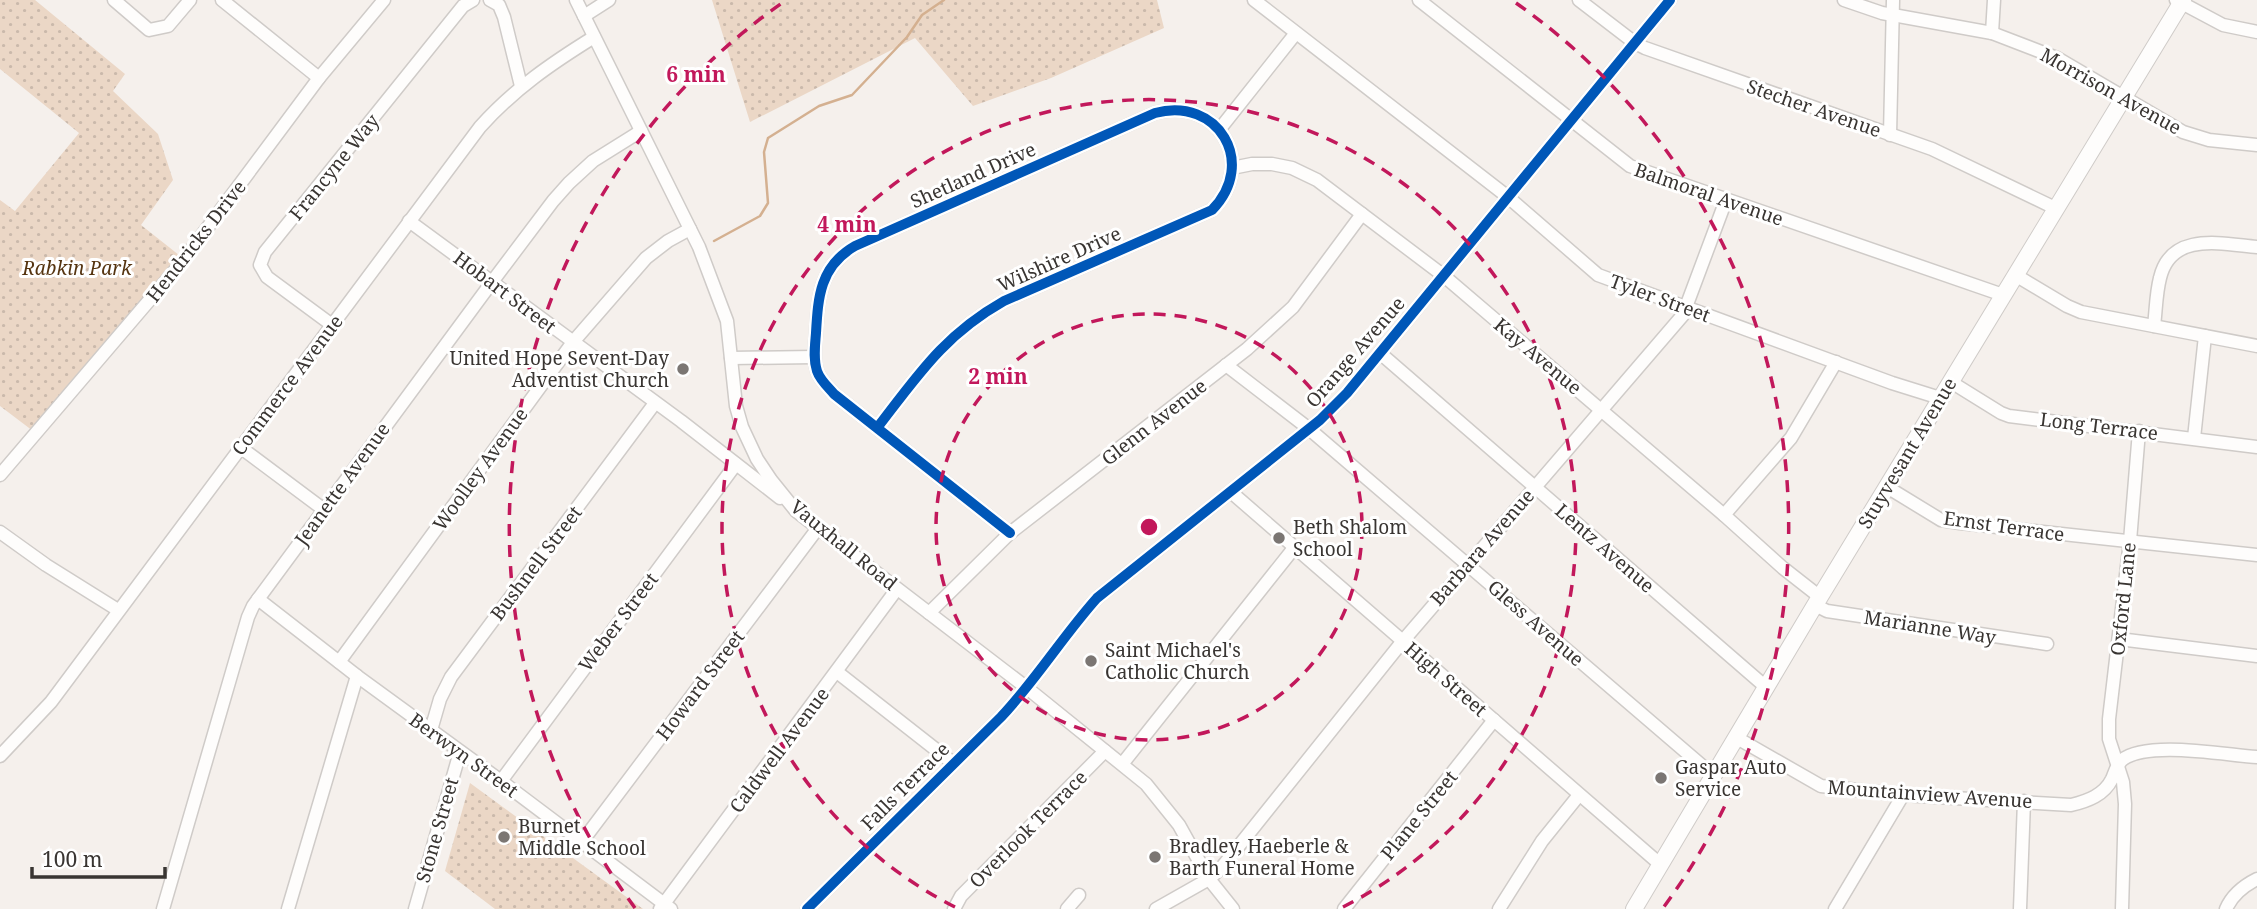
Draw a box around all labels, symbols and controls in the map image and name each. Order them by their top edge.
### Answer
street label: Morrison Avenue [2036,41,2186,141]
text: 6 min [666,60,726,88]
street label: Stecher Avenue [1743,73,1885,143]
street label: Francyne Way [283,108,385,226]
street label: Shetland Drive [906,136,1040,214]
street label: Balmoral Avenue [1631,156,1787,232]
street label: Hendricks Drive [140,175,252,307]
text: 4 min [817,210,877,238]
street label: Wilshire Drive [993,220,1125,298]
street label: Hobart Street [448,245,562,339]
park label: Rabkin Park [21,255,133,281]
street label: Tyler Street [1606,268,1714,328]
street label: Orange Avenue [1300,291,1410,413]
street label: Commerce Avenue [225,309,349,461]
street label: Kay Avenue [1489,312,1587,400]
place label: United Hope Sevent-Day Adventist Church [449,345,669,393]
marker: United Hope Sevent-Day Adventist Church [675,361,691,377]
text: 2 min [968,362,1028,390]
street label: Glenn Avenue [1096,373,1212,471]
street label: Stuyvesant Avenue [1852,373,1962,533]
street label: Woolley Avenue [427,402,533,536]
street label: Long Terrace [2038,406,2160,446]
street label: Jeanette Avenue [288,417,396,552]
street label: Barbara Avenue [1424,483,1540,611]
street label: Vauxhall Road [785,494,903,596]
street label: Lentz Avenue [1550,498,1660,598]
street label: Bushnell Street [484,500,588,626]
street label: Ernst Terrace [1942,505,2066,547]
place label: Beth Shalom School [1293,514,1407,562]
centre of rings [1137,515,1161,539]
marker: Beth Shalom School [1271,530,1287,546]
street label: Oxford Lane [2104,541,2142,657]
street label: Weber Street [572,567,664,677]
street label: Gless Avenue [1482,574,1590,672]
street label: Marianne Way [1862,604,1998,650]
street label: Howard Street [650,624,750,745]
street label: High Street [1399,636,1493,722]
place label: Saint Michael's Catholic Church [1105,637,1250,685]
marker: Saint Michael's Catholic Church [1083,653,1099,669]
street label: Caldwell Avenue [723,682,835,818]
street label: Berwyn Street [404,707,524,804]
street label: Falls Terrace [855,736,955,836]
place label: Gaspar Auto Service [1675,754,1787,802]
street label: Overlook Terrace [963,764,1093,894]
street label: Plane Street [1375,764,1463,865]
marker: Gaspar Auto Service [1653,770,1669,786]
street label: Stone Street [410,774,465,886]
street label: Mountainview Avenue [1827,774,2033,814]
place label: Burnet Middle School [518,813,646,861]
marker: Burnet Middle School [496,829,512,845]
place label: Bradley, Haeberle & Barth Funeral Home [1169,833,1355,881]
scale bar [32,836,164,880]
text: 100 m [42,845,103,873]
marker: Bradley, Haeberle & Barth Funeral Home [1147,849,1163,865]

